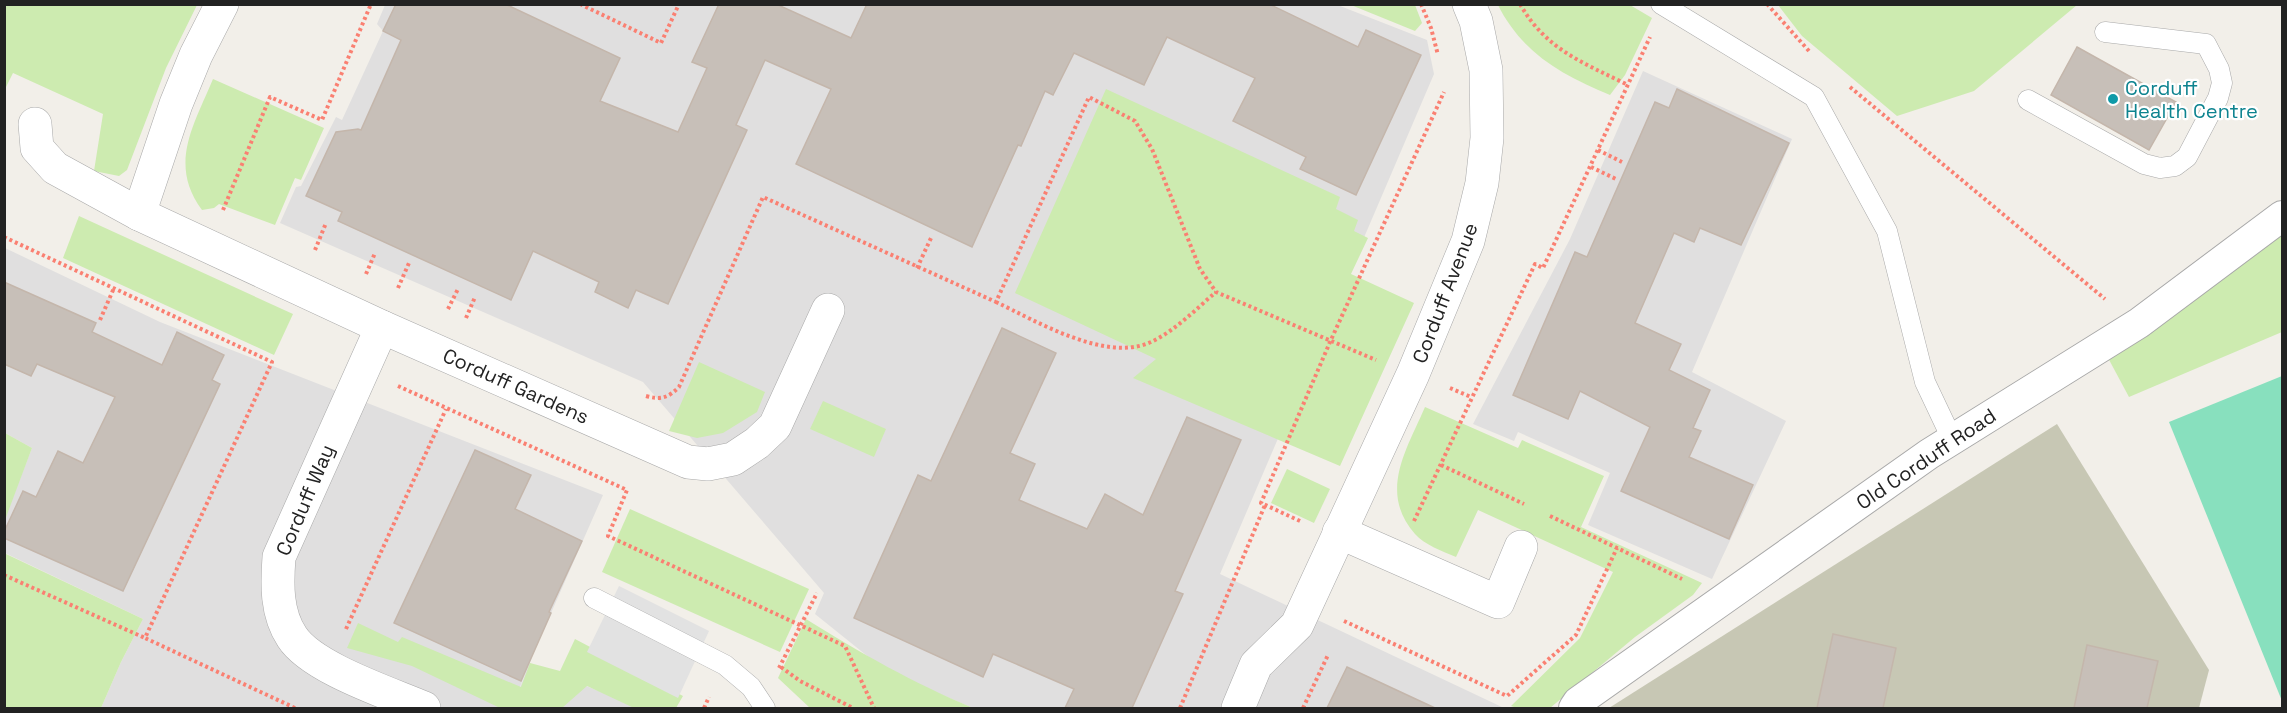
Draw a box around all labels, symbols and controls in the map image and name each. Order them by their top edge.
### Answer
place label: Corduff Health Centre [2125,75,2258,124]
marker: Corduff Health Centre [2106,92,2120,106]
street label: Corduff Avenue [1406,219,1484,367]
street label: Corduff Gardens [439,342,593,430]
street label: Old Corduff Road [1851,403,2001,515]
street label: Corduff Way [270,440,340,560]

